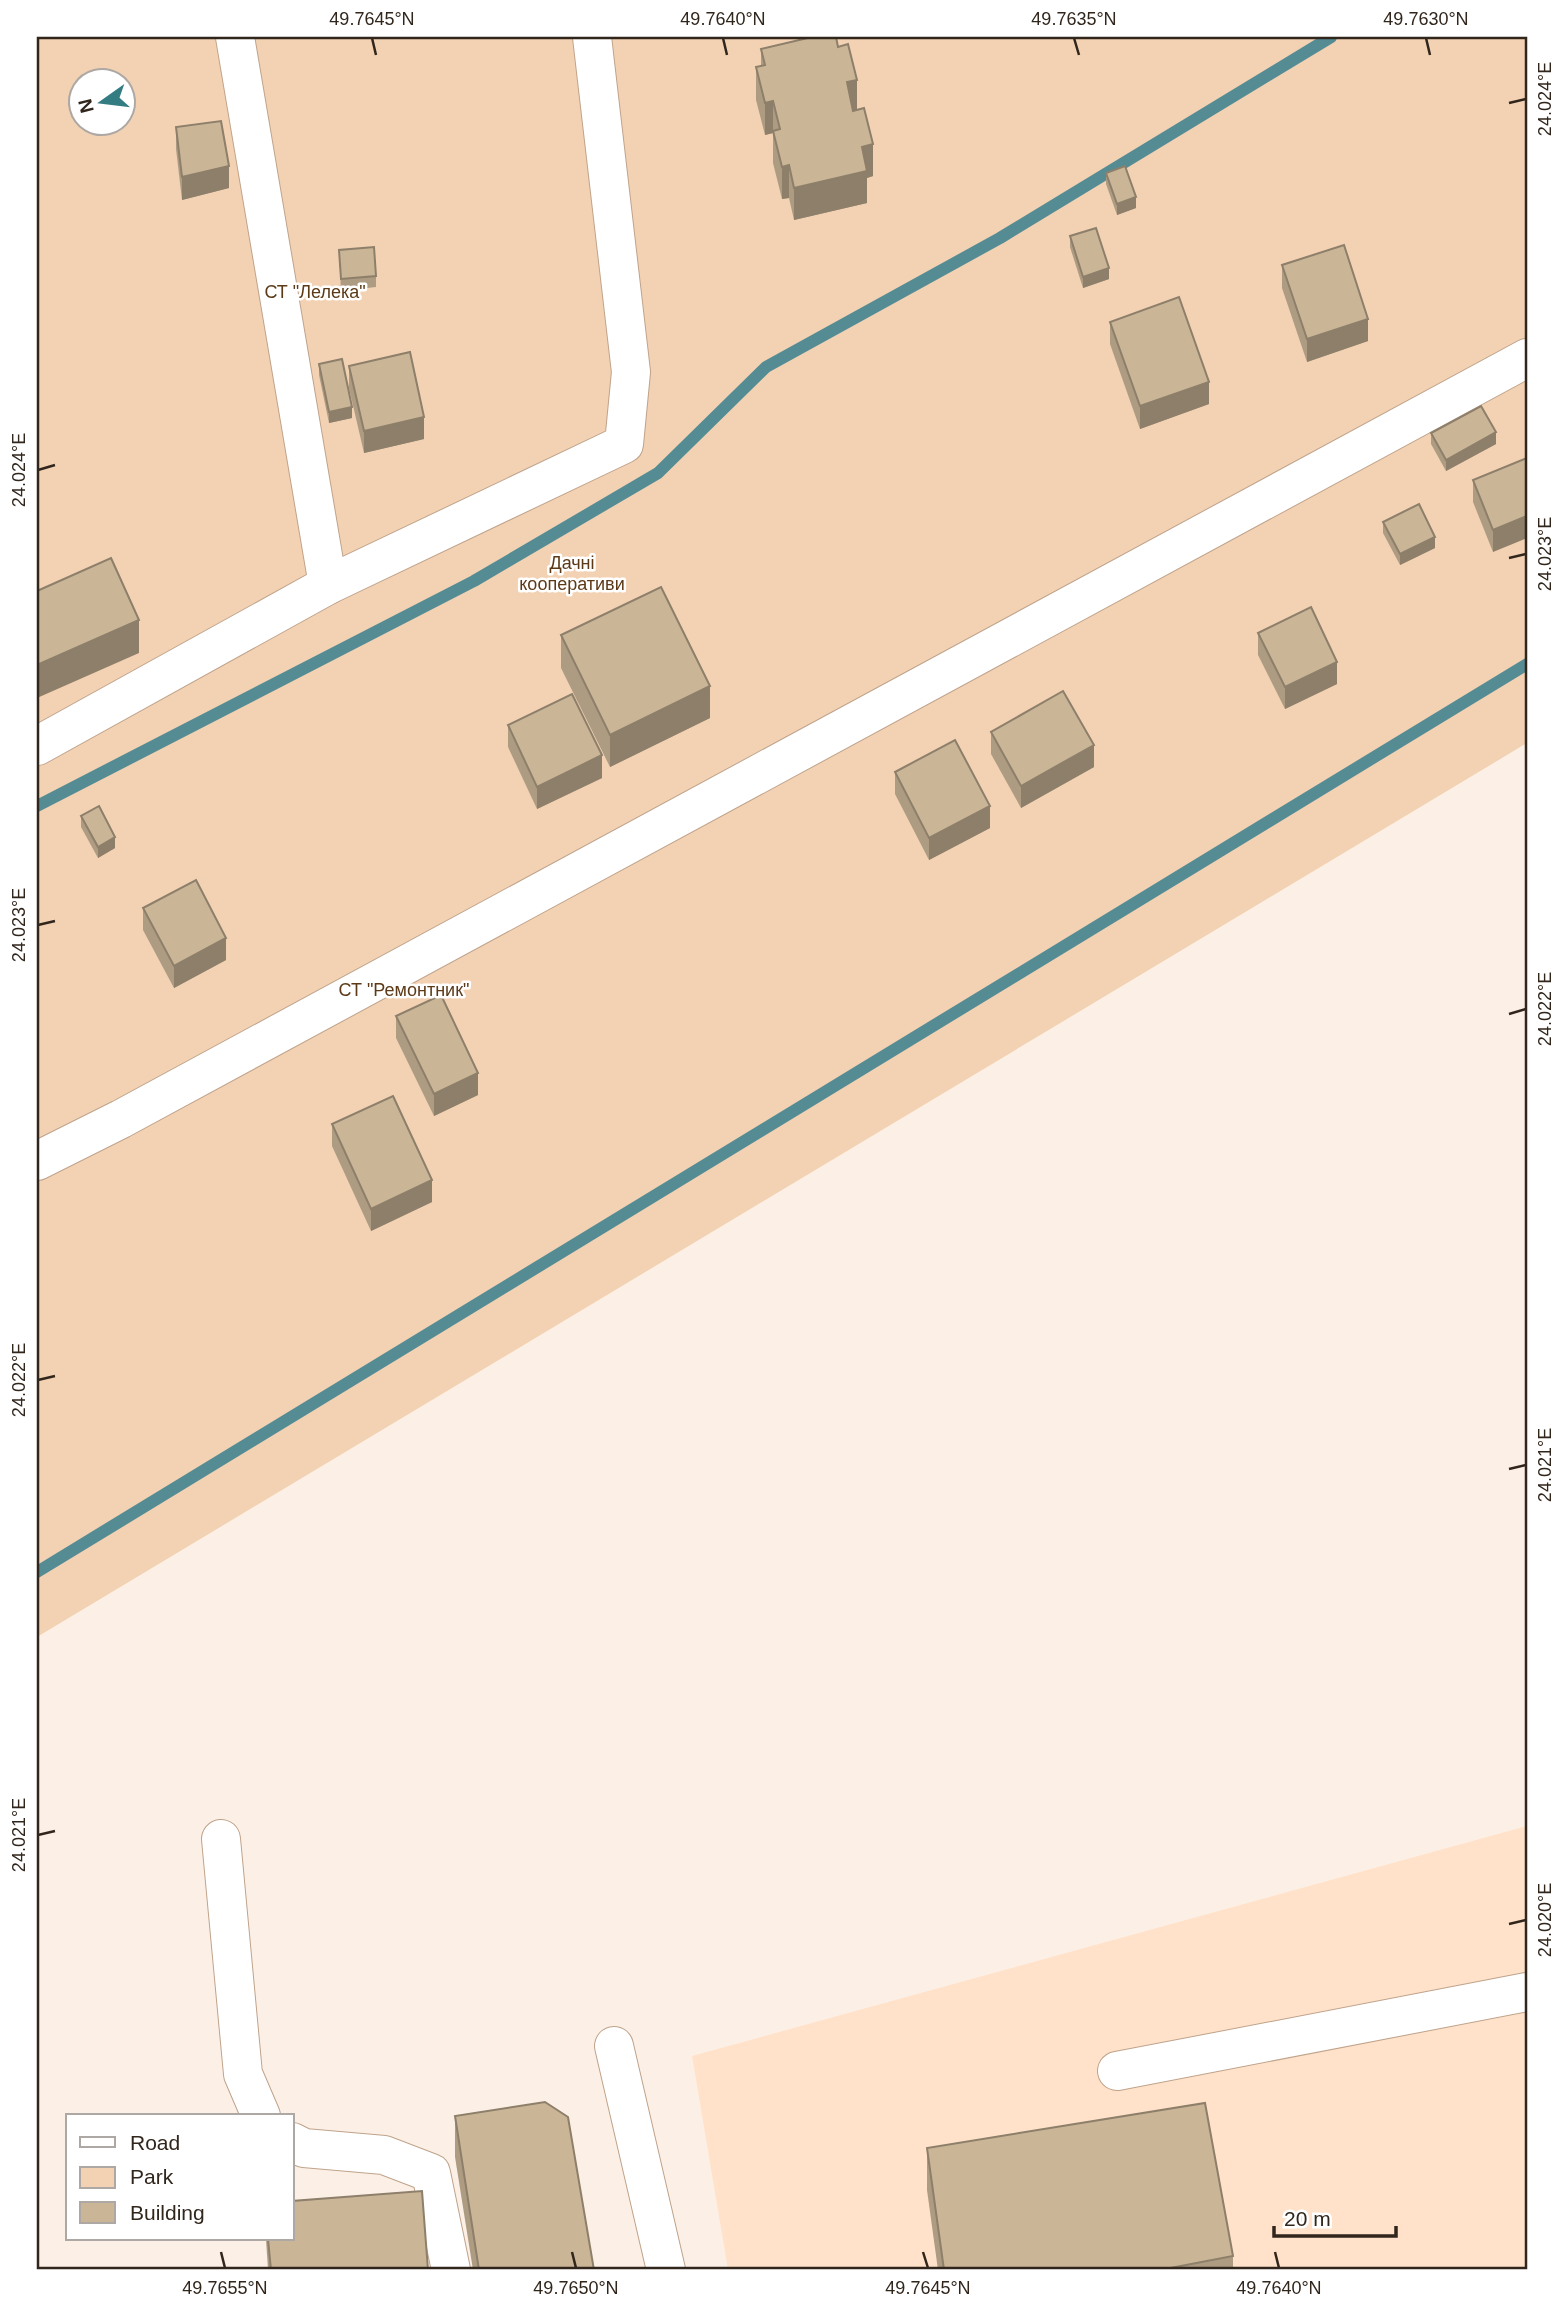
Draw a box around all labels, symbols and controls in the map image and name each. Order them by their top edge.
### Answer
text: 49.7645°N [329,9,415,29]
text: 49.7640°N [680,9,766,29]
text: 49.7635°N [1031,9,1117,29]
text: 49.7630°N [1383,9,1469,29]
text: 24.024°E [1535,62,1555,136]
north arrow [66,66,136,136]
text: N [74,97,98,115]
park label: СТ "Лелека" [264,282,366,302]
text: 24.024°E [9,433,29,507]
text: 24.023°E [1535,517,1555,591]
park label: Дачні кооперативи [519,553,625,594]
text: 24.023°E [9,888,29,962]
text: 24.022°E [1535,972,1555,1046]
park label: СТ "Ремонтник" [339,980,469,1000]
text: 24.022°E [9,1343,29,1417]
text: 24.021°E [1535,1428,1555,1502]
text: 24.021°E [9,1798,29,1872]
text: 24.020°E [1535,1883,1555,1957]
legend [66,2114,294,2240]
text: Road [130,2131,180,2154]
text: Park [130,2165,174,2188]
scale bar [1274,2195,1396,2239]
text: Building [130,2201,205,2224]
text: 20 m [1284,2207,1331,2230]
text: 49.7655°N [182,2278,268,2298]
text: 49.7650°N [533,2278,619,2298]
text: 49.7645°N [885,2278,971,2298]
text: 49.7640°N [1236,2278,1322,2298]

